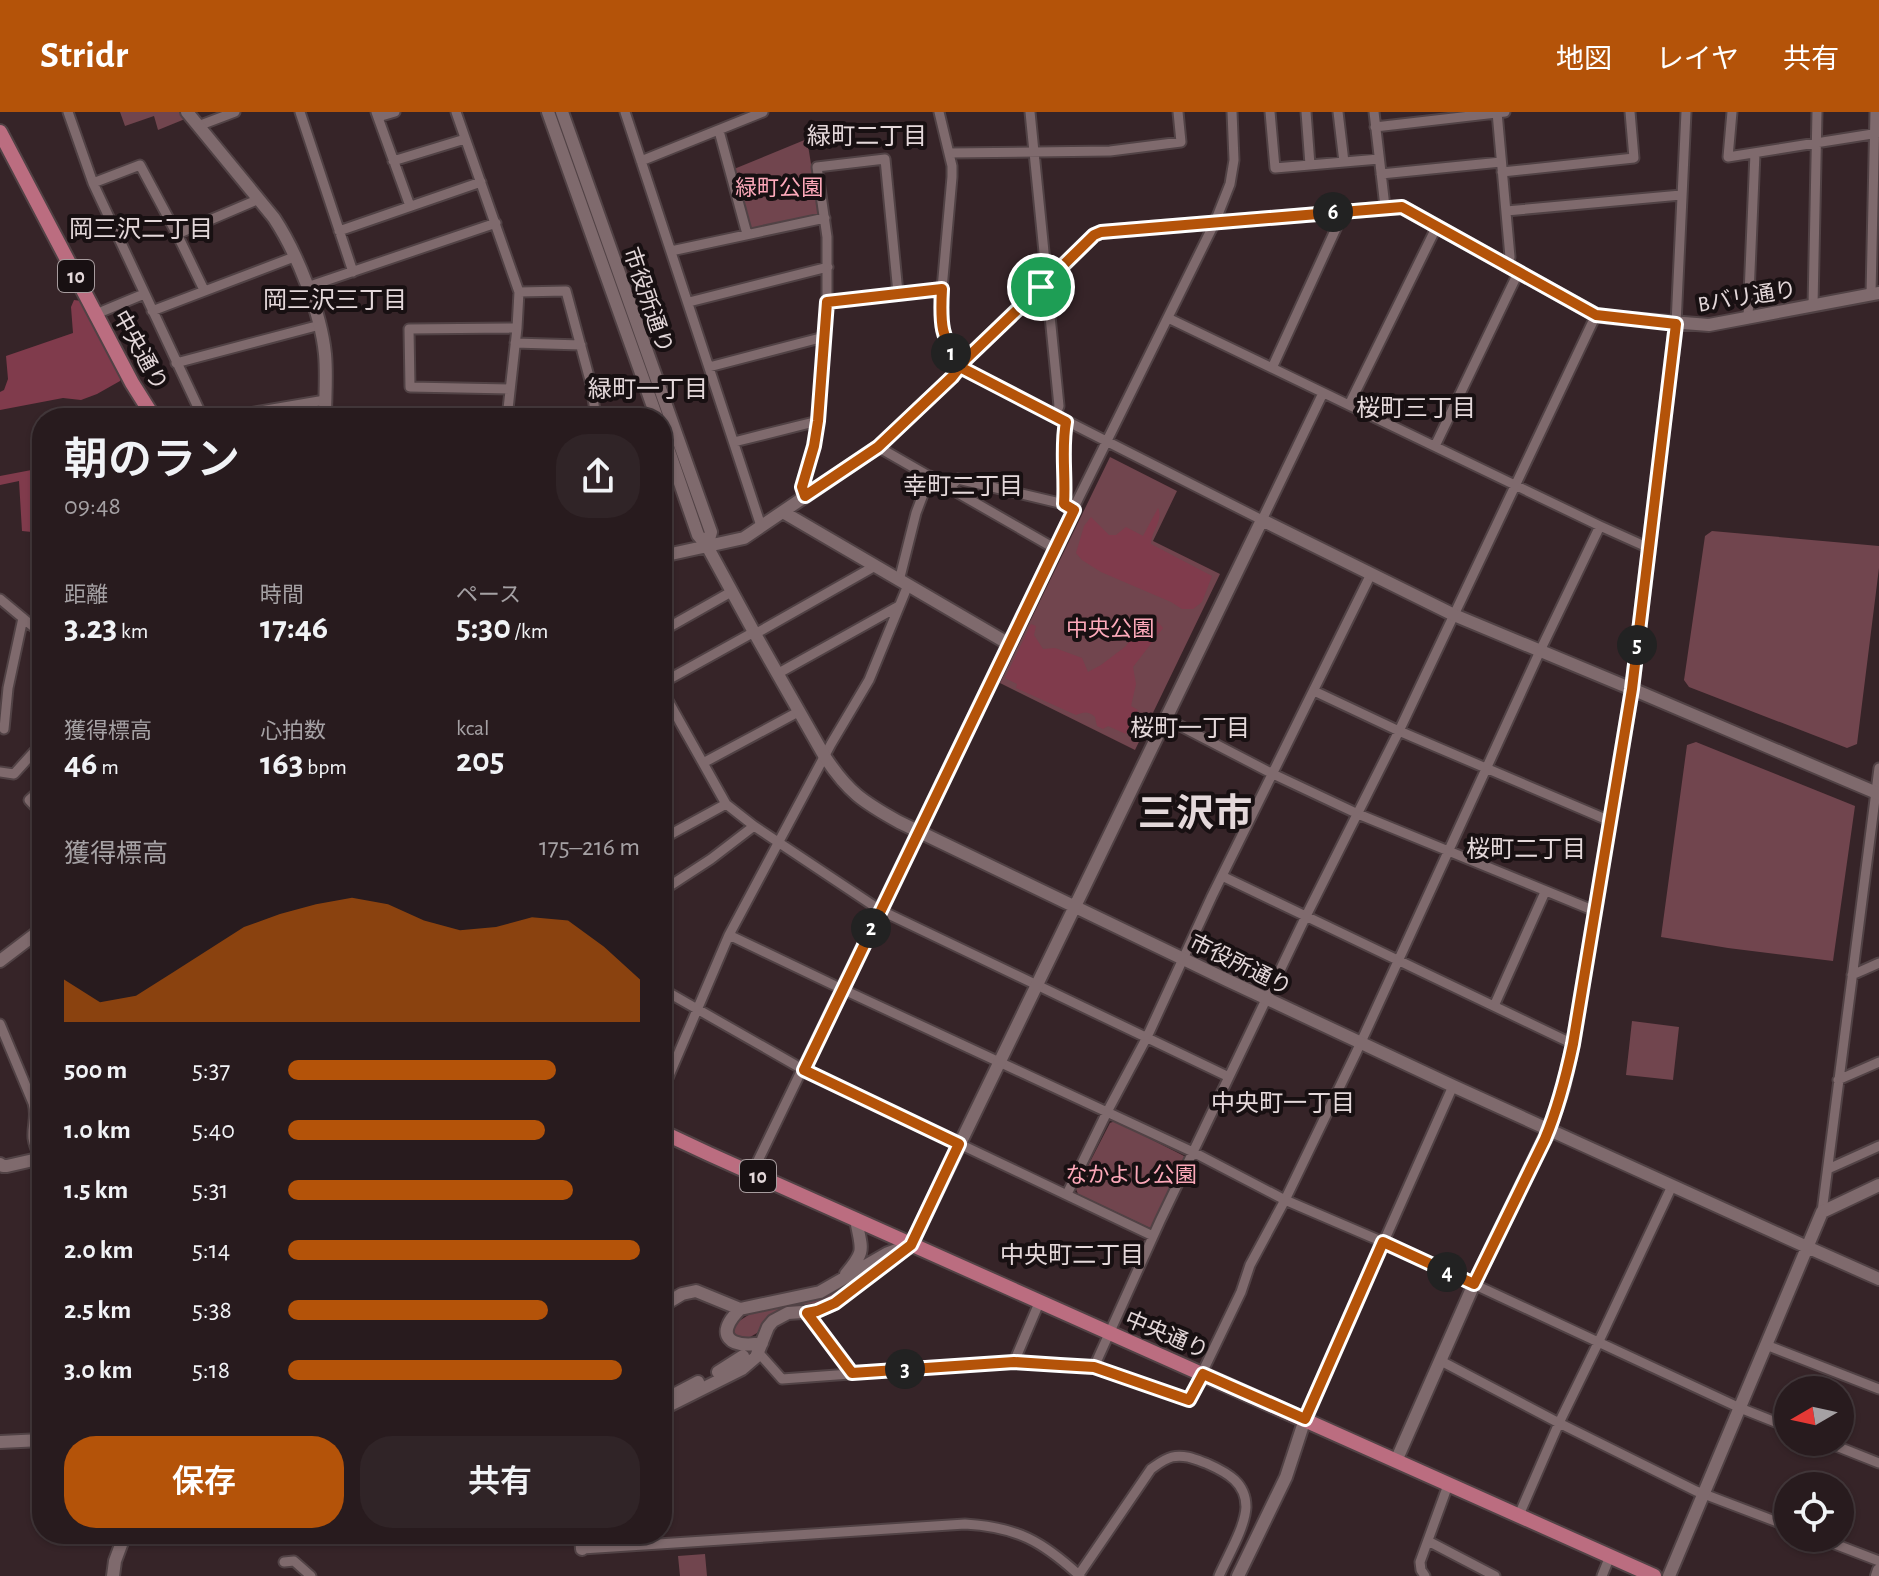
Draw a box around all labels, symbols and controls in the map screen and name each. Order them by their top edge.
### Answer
text: Stridr [40,37,128,75]
text: 地図 [1556,46,1612,74]
text: レイヤ [1656,46,1739,74]
text: 共有 [1783,46,1839,74]
district label: 緑町二丁目 [807,123,927,149]
park label: 緑町公園 [735,176,823,199]
pin: 6 [1313,192,1353,232]
text: 6 [1328,201,1338,223]
district label: 岡三沢二丁目 [69,217,213,242]
street label: 市役所通り [620,244,677,356]
pin [1007,253,1075,321]
road number: 10 [58,260,94,292]
icon: arrive [1019,265,1063,309]
street label: Bバリ通り [1696,277,1798,316]
district label: 岡三沢三丁目 [263,288,407,313]
street label: 中央通り [109,306,172,394]
pin: 1 [931,333,971,373]
text: 1 [947,342,955,364]
district label: 緑町一丁目 [588,376,708,402]
district label: 桜町三丁目 [1356,395,1476,421]
button: share [556,434,640,518]
text: 朝のラン [64,439,240,483]
district label: 幸町二丁目 [903,473,1023,499]
text: 09:48 [64,493,121,519]
text: 距離 [64,584,108,606]
text: 時間 [260,584,304,606]
text: ペース [456,584,521,606]
text: 3.23 [64,611,117,645]
text: 17:46 [260,611,328,645]
text: 5:30 [456,611,511,645]
park label: 中央公園 [1066,617,1154,640]
text: km [117,620,148,642]
text: /km [511,620,548,642]
pin: 5 [1617,625,1657,665]
text: 5 [1632,634,1642,656]
district label: 桜町一丁目 [1130,715,1250,741]
text: kcal [456,717,490,739]
text: 獲得標高 [64,720,152,742]
text: 心拍数 [260,720,326,742]
text: 205 [456,744,504,778]
text: 46 [64,747,98,781]
text: 163 [260,747,303,781]
text: m [98,756,119,778]
text: bpm [303,756,347,778]
district label: 三沢市 [1138,793,1252,834]
text: 175–216 m [539,834,640,860]
district label: 桜町二丁目 [1466,836,1586,862]
text: 獲得標高 [64,841,168,867]
pin: 2 [851,908,891,948]
text: 2 [866,917,876,939]
street label: 市役所通り [1186,930,1295,999]
text: 500 m [64,1057,127,1083]
text: 5:37 [192,1057,230,1083]
district label: 中央町一丁目 [1211,1090,1355,1116]
text: 1.0 km [64,1117,131,1143]
text: 5:40 [192,1117,235,1143]
road number: 10 [740,1160,776,1192]
park label: なかよし公園 [1066,1164,1196,1186]
text: 1.5 km [64,1177,128,1203]
text: 5:31 [192,1177,228,1203]
text: 2.0 km [64,1237,134,1263]
text: 5:14 [192,1237,230,1263]
district label: 中央町二丁目 [1000,1242,1144,1268]
pin: 4 [1427,1252,1467,1292]
text: 4 [1441,1261,1453,1283]
text: 2.5 km [64,1297,131,1323]
text: 5:38 [192,1297,232,1323]
street label: 中央通り [1122,1307,1212,1362]
pin: 3 [885,1349,925,1389]
text: 3.0 km [64,1357,132,1383]
text: 5:18 [192,1357,230,1383]
text: 3 [900,1358,910,1380]
north arrow [1774,1376,1854,1456]
map controls [1774,1376,1854,1552]
button: 保存 [64,1436,344,1528]
button: 共有 [360,1436,640,1528]
button: locate [1774,1472,1854,1552]

